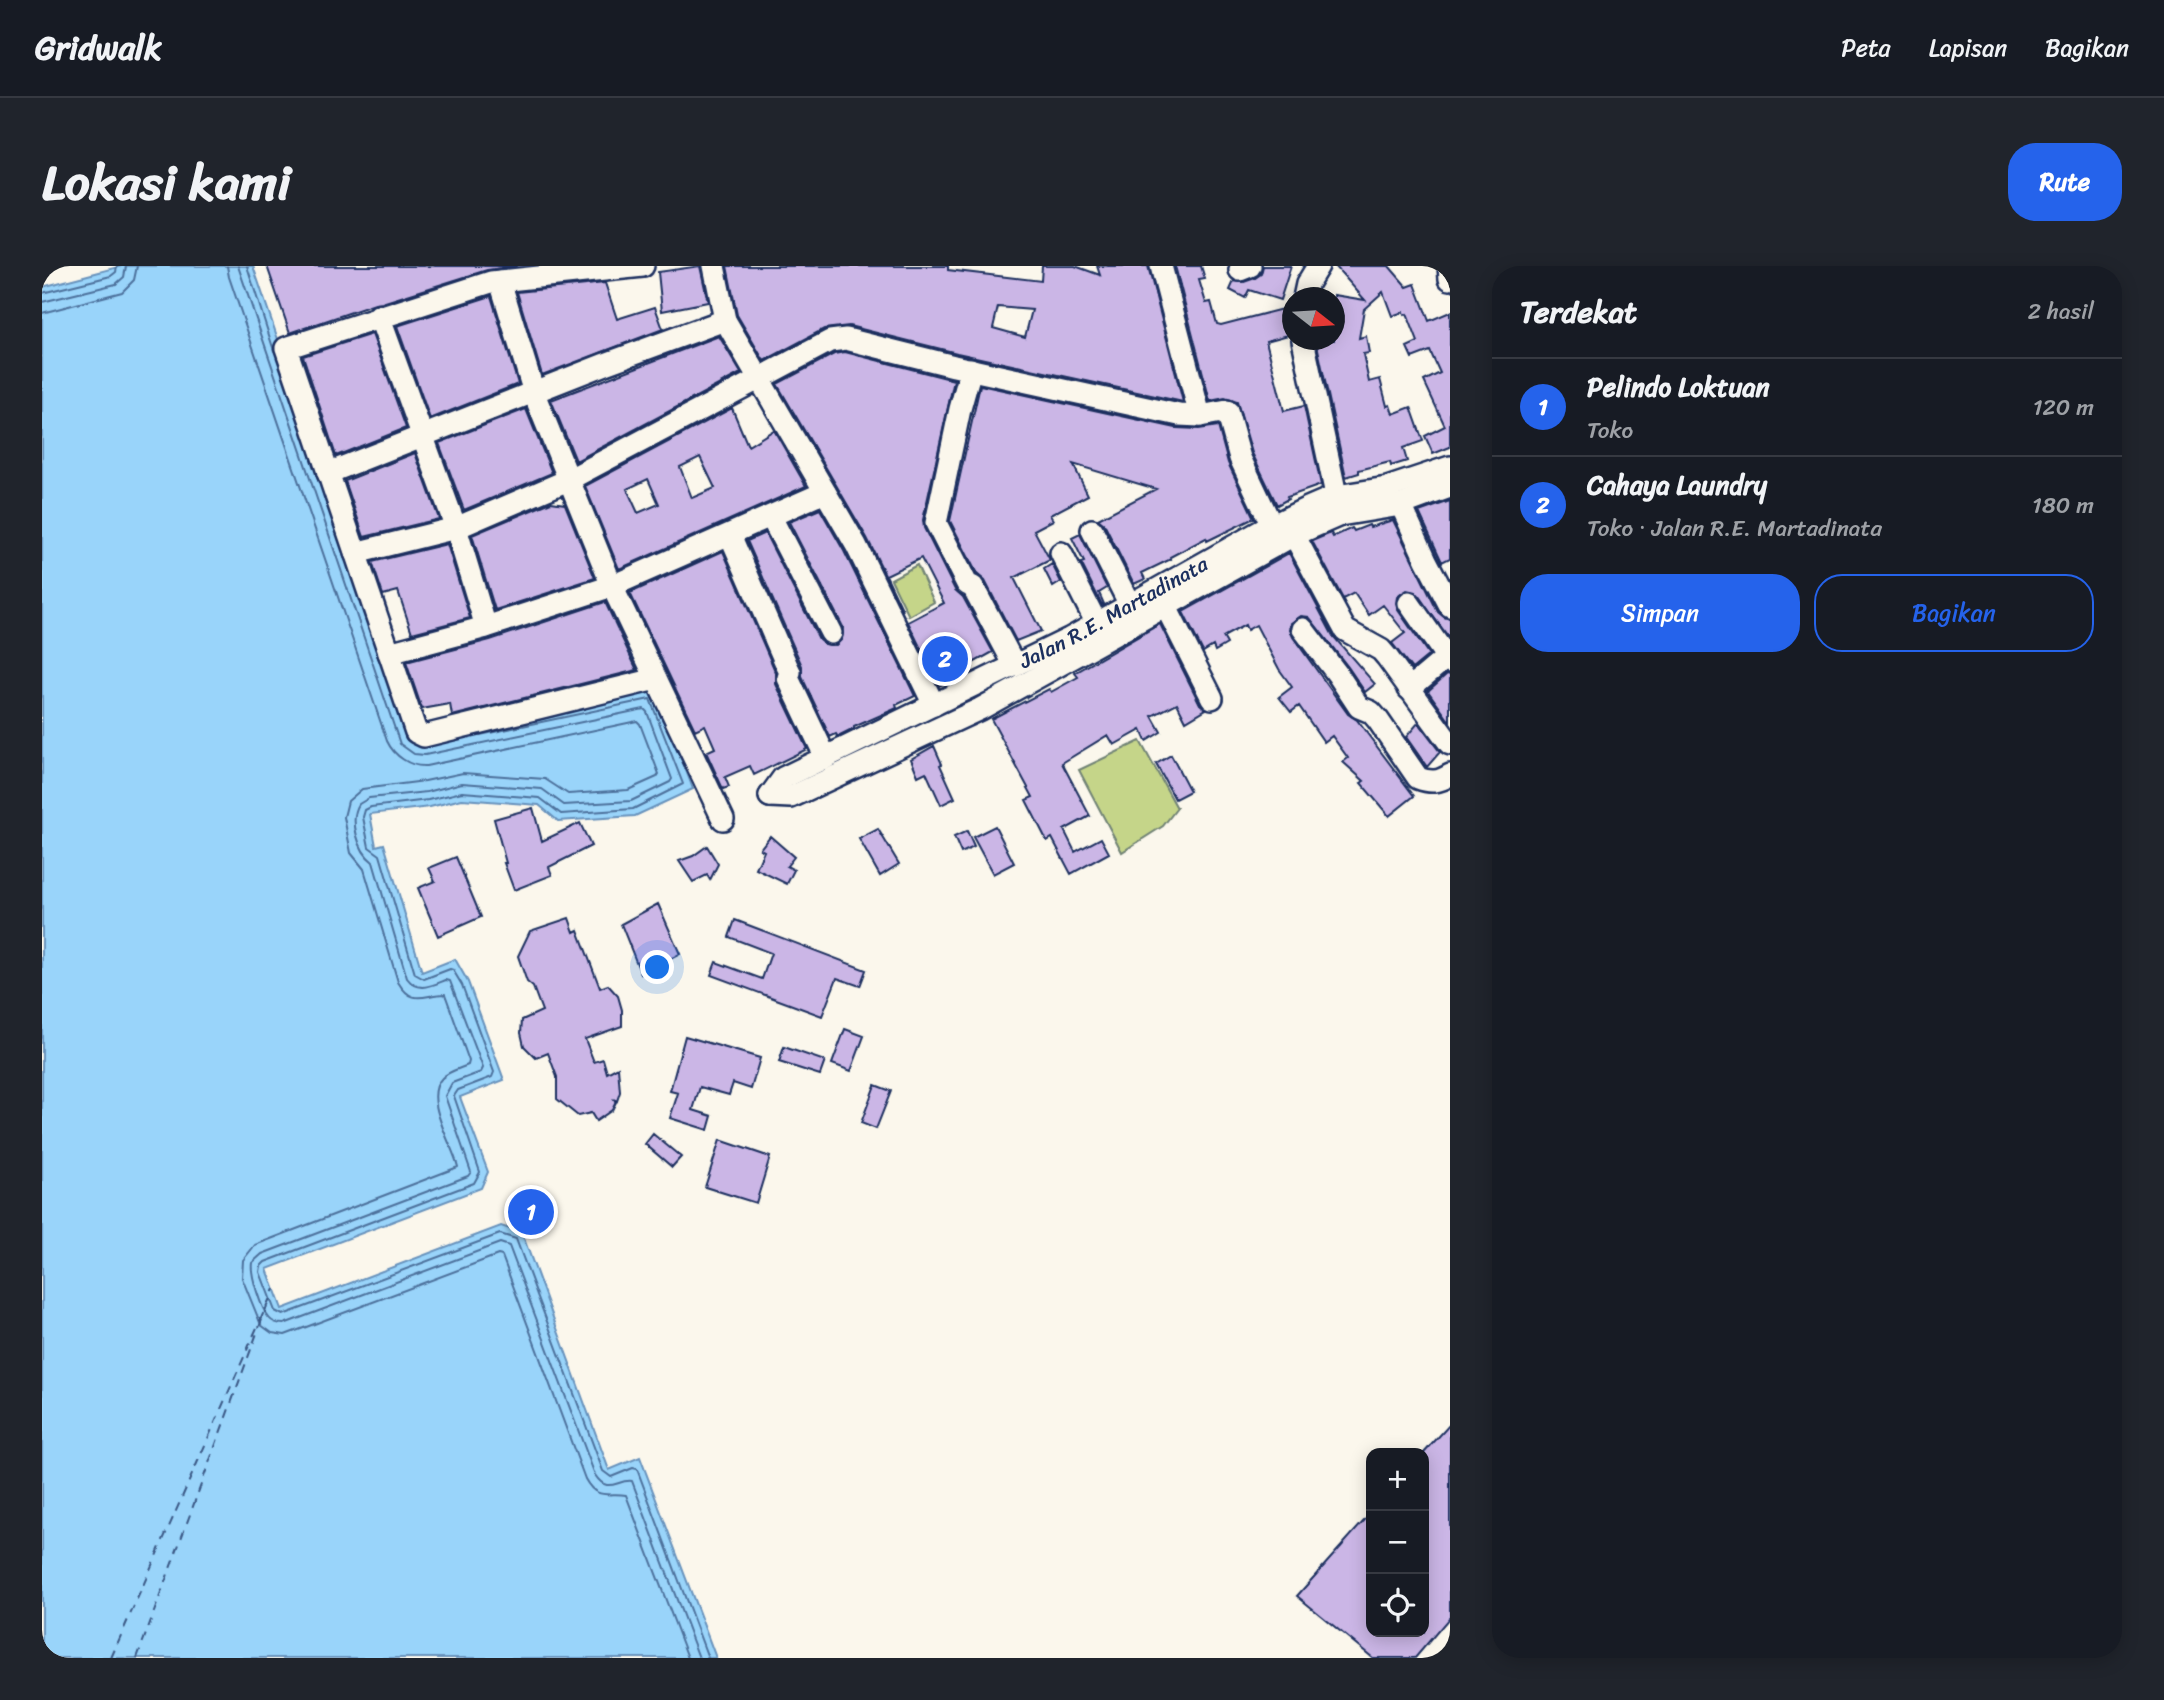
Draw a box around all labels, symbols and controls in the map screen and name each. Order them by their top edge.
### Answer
text: Gridwalk [35,19,162,77]
text: Peta [1841,27,1891,69]
text: Lapisan [1929,27,2007,69]
text: Bagikan [2045,27,2129,69]
text: Lokasi kami [42,139,291,226]
button: Rute [2008,143,2122,221]
text: Terdekat [1520,285,1637,339]
north arrow [1282,287,1345,350]
text: 2 hasil [2028,291,2094,332]
text: Pelindo Loktuan [1587,364,1770,410]
text: 1 [1538,387,1548,428]
text: 120 m [2033,387,2094,428]
text: Toko [1587,410,1633,451]
text: Cahaya Laundry [1587,462,1767,508]
text: 2 [1536,485,1550,526]
text: 180 m [2032,485,2094,526]
text: Toko · Jalan R.E. Martadinata [1587,508,1882,549]
street label: Jalan R.E. Martadinata [1012,545,1216,680]
button: Simpan [1520,574,1800,652]
button: Bagikan [1814,574,2094,652]
pin: 2 [922,633,968,685]
your location [640,950,674,984]
pin: 1 [508,1186,554,1238]
map controls [1366,1448,1429,1637]
button: + [1366,1448,1429,1511]
button: − [1366,1511,1429,1574]
button: locate [1366,1574,1429,1637]

